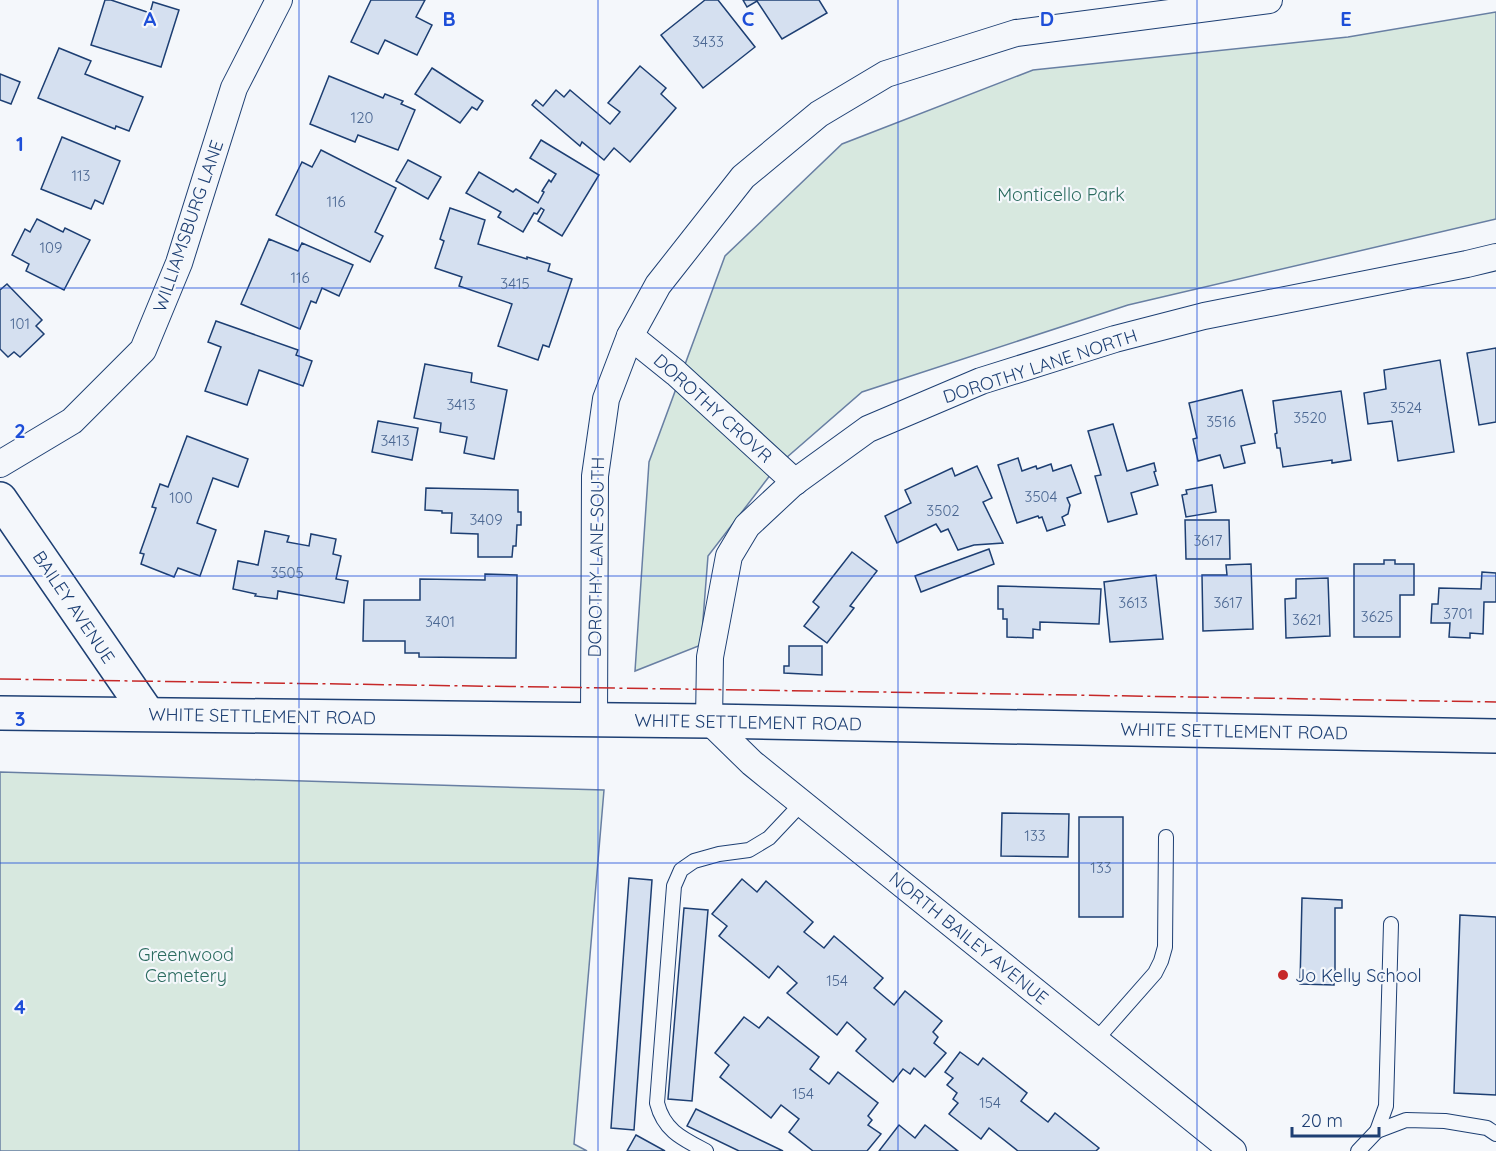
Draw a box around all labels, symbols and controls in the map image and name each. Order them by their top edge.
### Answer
text: A [144,6,157,31]
text: B [442,6,456,31]
text: C [742,6,755,31]
text: D [1040,6,1054,31]
text: E [1340,6,1352,31]
house number: 3433 [692,32,724,51]
house number: 120 [351,108,373,127]
text: 1 [16,131,24,156]
street label: WILLIAMSBURG LANE [148,137,228,315]
house number: 113 [72,166,91,185]
park label: Monticello Park [997,183,1125,206]
house number: 116 [326,192,346,211]
house number: 109 [40,238,62,257]
house number: 116 [290,268,310,287]
house number: 3415 [500,274,530,293]
house number: 101 [10,314,30,333]
street label: DOROTHY LANE NORTH [940,324,1140,408]
street label: DOROTHY CROVR [649,349,777,467]
house number: 3413 [446,395,476,414]
house number: 3524 [1390,398,1422,417]
house number: 3520 [1293,408,1327,427]
house number: 3516 [1206,412,1236,431]
text: 2 [14,418,26,443]
house number: 3413 [380,431,410,450]
street label: DOROTHY LANE SOUTH [583,456,609,658]
house number: 3504 [1025,487,1058,506]
house number: 100 [169,488,193,507]
house number: 3502 [926,501,960,520]
house number: 3409 [469,510,503,529]
house number: 3617 [1193,531,1223,550]
street label: BAILEY AVENUE [28,546,120,668]
house number: 3505 [270,563,304,582]
house number: 3613 [1118,593,1148,612]
house number: 3617 [1213,593,1243,612]
house number: 3701 [1443,604,1473,623]
house number: 3625 [1361,607,1393,626]
house number: 3621 [1292,610,1322,629]
house number: 3401 [425,612,455,631]
street label: WHITE SETTLEMENT ROAD [148,703,376,729]
text: 3 [15,706,25,731]
street label: WHITE SETTLEMENT ROAD [634,709,862,735]
street label: WHITE SETTLEMENT ROAD [1120,718,1348,744]
house number: 133 [1024,826,1046,845]
house number: 133 [1090,858,1112,877]
street label: NORTH BAILEY AVENUE [885,867,1053,1009]
park label: Greenwood Cemetery [138,943,234,987]
place label: Jo Kelly School [1295,964,1422,987]
marker: Jo Kelly School [1276,968,1290,982]
house number: 154 [826,971,848,990]
text: 4 [14,994,26,1019]
house number: 154 [792,1084,814,1103]
house number: 154 [979,1093,1001,1112]
scale bar [1292,1100,1379,1138]
text: 20 m [1301,1109,1343,1132]

